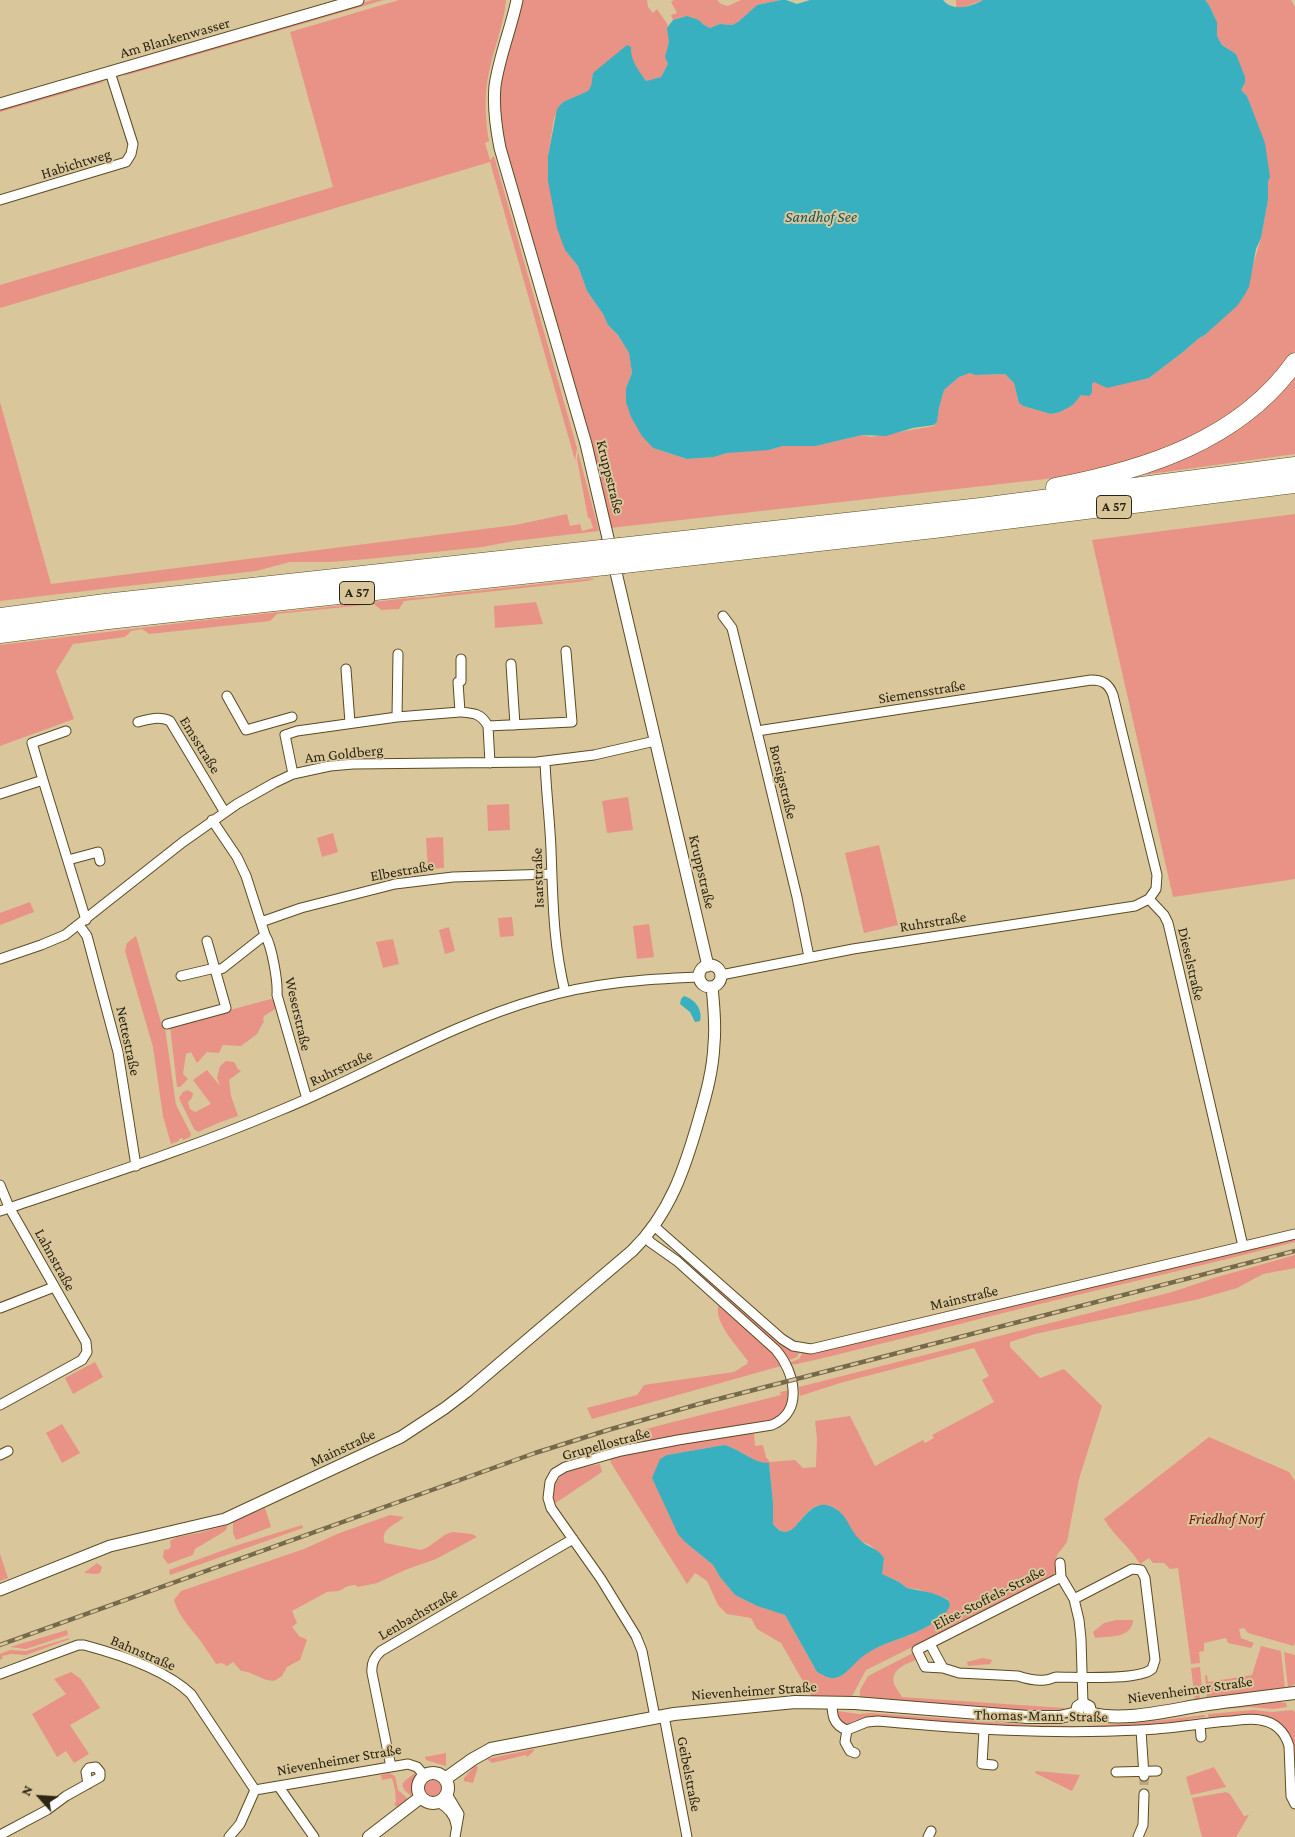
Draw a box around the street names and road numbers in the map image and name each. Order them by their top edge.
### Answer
street label: Am Blankenwasser [118,14,232,62]
street label: Habichtweg [39,145,113,183]
street label: Kruppstraße [592,438,628,516]
road number: A 57 [1096,496,1132,518]
road number: A 57 [340,582,374,604]
street label: Siemensstraße [877,676,967,708]
street label: Emsstraße [175,713,225,777]
street label: Am Goldberg [304,741,384,767]
street label: Borsigstraße [765,743,801,821]
street label: Kruppstraße [685,833,719,911]
street label: Isarstraße [528,848,548,908]
street label: Elbestraße [369,857,435,885]
street label: Ruhrstraße [898,908,968,936]
street label: Dieselstraße [1174,926,1208,1002]
street label: Weserstraße [281,975,315,1053]
street label: Nettestraße [112,1005,144,1077]
street label: Ruhrstraße [307,1046,375,1090]
street label: Lahnstraße [31,1226,79,1294]
street label: Mainstraße [928,1281,1000,1315]
street label: Grupellostraße [560,1424,652,1464]
street label: Mainstraße [308,1425,378,1471]
street label: Elise-Stoffels-Straße [930,1562,1048,1634]
street label: Lenbachstraße [375,1584,461,1644]
street label: Bahnstraße [108,1631,178,1675]
street label: Nievenheimer Straße [1126,1672,1254,1708]
street label: Nievenheimer Straße [690,1678,818,1704]
street label: Thomas-Mann-Straße [974,1706,1108,1726]
street label: Geibelstraße [673,1735,705,1813]
street label: Nievenheimer Straße [275,1740,403,1780]

